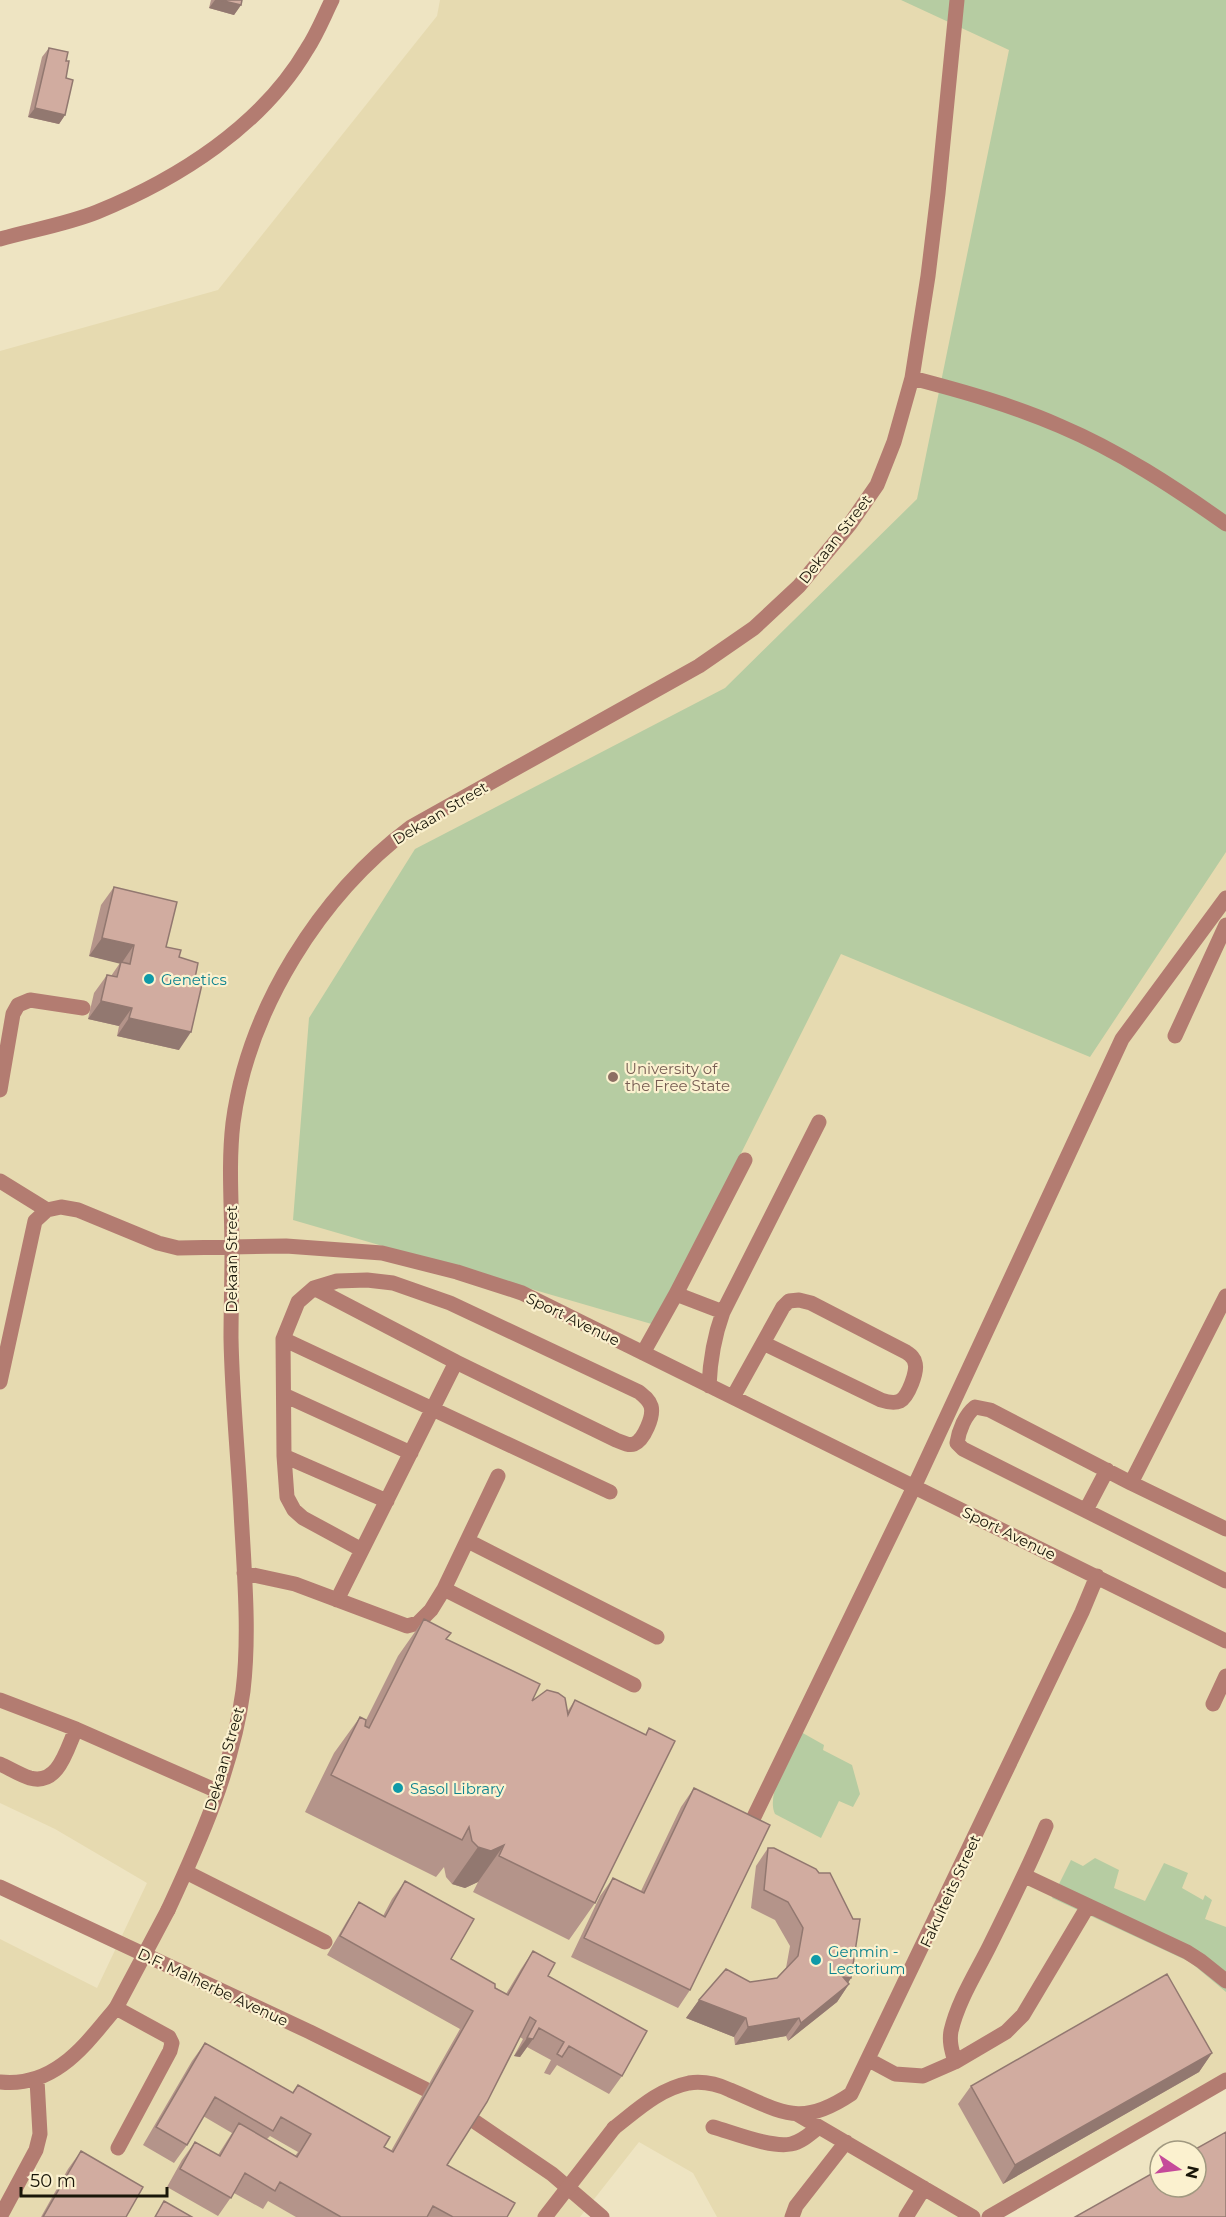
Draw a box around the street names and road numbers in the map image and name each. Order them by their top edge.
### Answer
street label: Dekaan Street [794,491,876,587]
street label: Dekaan Street [389,777,491,849]
street label: Dekaan Street [222,1205,241,1313]
street label: Sport Avenue [523,1288,623,1350]
street label: Sport Avenue [959,1502,1059,1564]
street label: Dekaan Street [200,1705,248,1813]
street label: Fakulteits Street [916,1832,984,1950]
street label: D.F. Malherbe Avenue [135,1944,291,2030]

